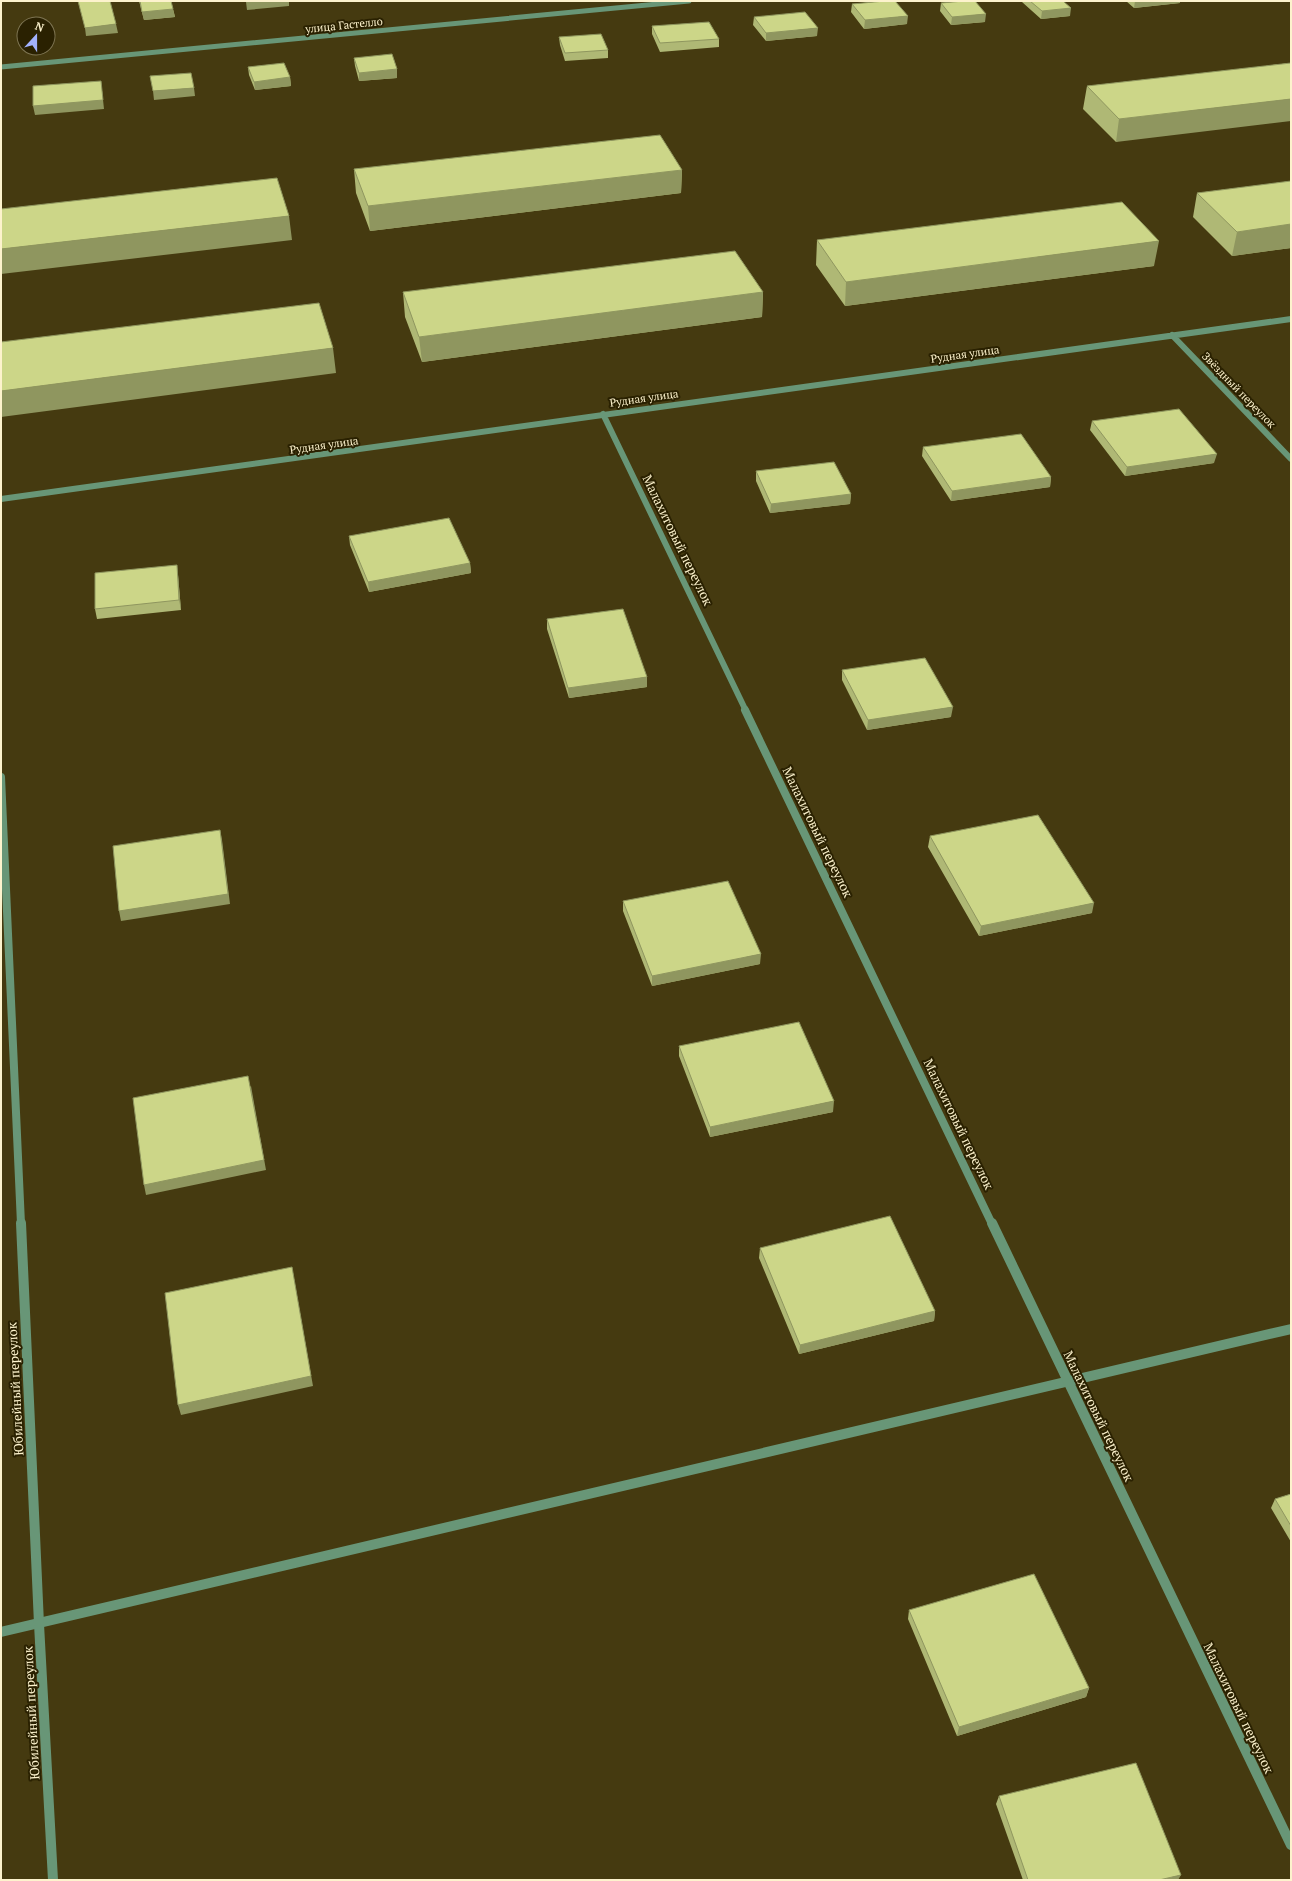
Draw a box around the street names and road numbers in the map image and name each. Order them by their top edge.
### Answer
street label: улица Гастелло [304,14,383,36]
street label: Рудная улица [930,342,1001,366]
street label: Звёздный переулок [1199,349,1279,431]
street label: Рудная улица [609,386,680,410]
street label: Рудная улица [289,433,360,457]
street label: Малахитовый переулок [639,472,718,609]
street label: Малахитовый переулок [779,764,858,901]
street label: Малахитовый переулок [920,1056,999,1193]
street label: Юбилейный переулок [2,1321,27,1456]
street label: Малахитовый переулок [1060,1348,1139,1485]
street label: Малахитовый переулок [1200,1640,1279,1777]
street label: Юбилейный переулок [18,1645,43,1780]

